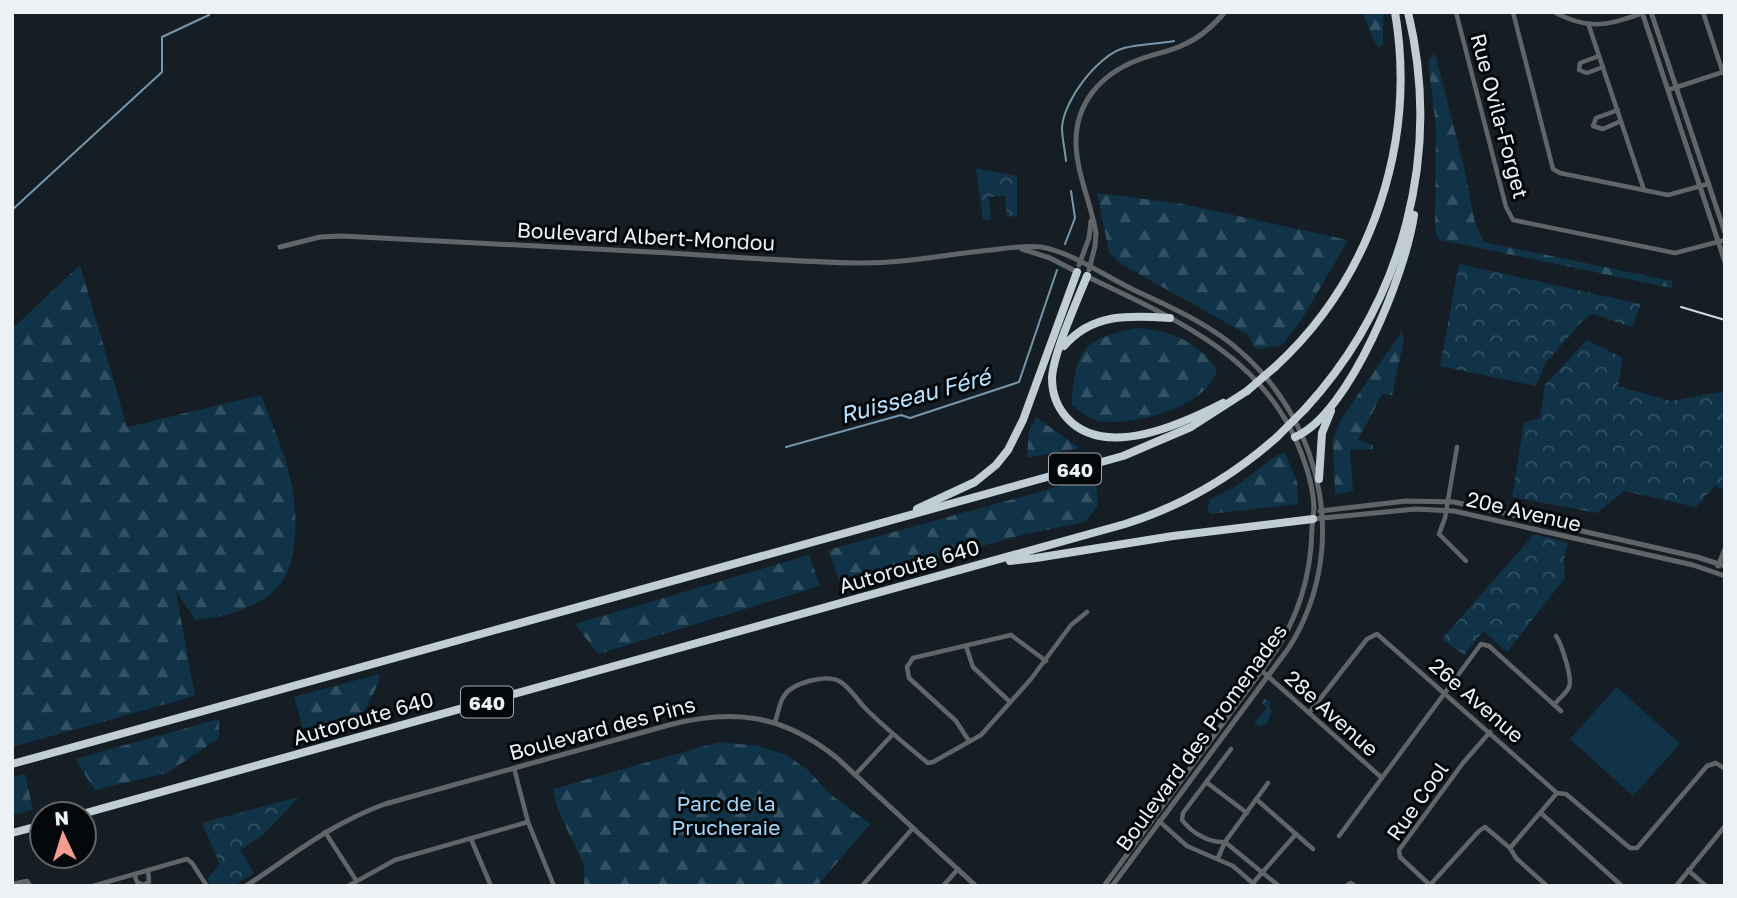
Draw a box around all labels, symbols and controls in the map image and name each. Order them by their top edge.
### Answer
street label: Rue Ovila-Forget [1465,31,1535,201]
street label: Boulevard Albert-Mondou [516,216,776,256]
water label: Ruisseau Féré [837,361,996,429]
road number: 640 [1049,454,1101,484]
street label: 20e Avenue [1464,485,1584,537]
street label: Autoroute 640 [836,534,982,598]
street label: Boulevard des Promenades [1110,618,1292,856]
street label: 26e Avenue [1425,652,1529,748]
street label: 28e Avenue [1280,664,1384,762]
street label: Autoroute 640 [290,686,436,750]
road number: 640 [461,687,513,718]
street label: Boulevard des Pins [506,691,698,765]
street label: Rue Cool [1380,757,1454,845]
park label: Parc de la Prucheraie [672,790,780,840]
north arrow [28,800,98,870]
text: N [54,806,70,830]

